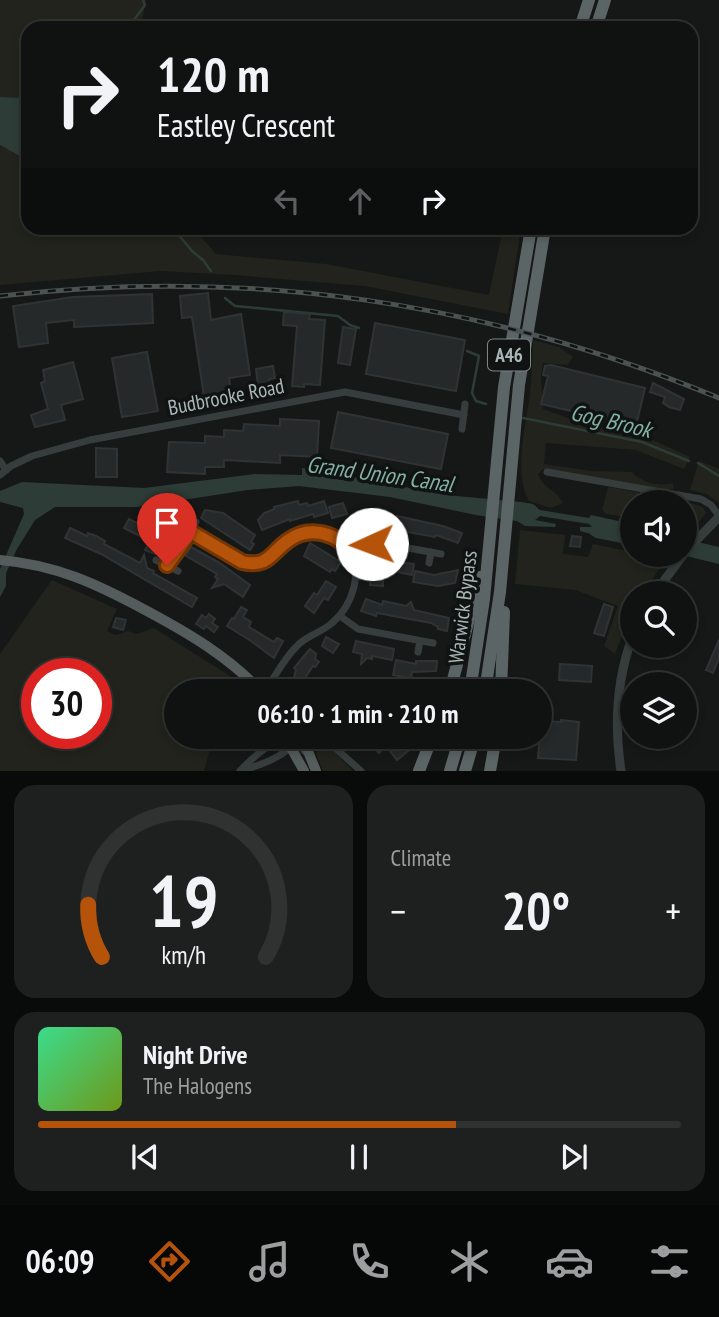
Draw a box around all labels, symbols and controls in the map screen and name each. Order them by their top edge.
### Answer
text: 120 m [157,42,270,106]
icon: right [42,49,133,140]
text: Eastley Crescent [157,104,335,146]
icon: left [268,182,306,220]
icon: ahead [341,182,379,220]
icon: right [414,182,452,220]
road number: A46 [488,340,530,370]
street label: Budbrooke Road [165,372,286,421]
water label: Gog Brook [568,397,657,445]
water label: Grand Union Canal [305,449,458,499]
map controls [620,490,697,749]
button: sound [620,490,697,567]
pin [137,493,197,565]
icon: arrive [148,504,186,542]
position arrow [335,507,409,581]
street label: Warwick Bypass [442,549,483,665]
button: search [620,581,697,658]
speed limit sign: 30 [21,658,112,749]
button: layers [620,672,697,749]
text: 06:10 · 1 min · 210 m [258,697,458,730]
text: Climate [391,843,451,872]
text: 19 [148,854,218,948]
text: 20° [501,877,570,944]
text: − [391,886,406,935]
text: + [665,886,681,935]
text: km/h [161,939,205,971]
text: Night Drive [143,1038,248,1071]
text: The Halogens [143,1071,252,1100]
icon: previous [126,1138,164,1176]
icon: pause [340,1138,378,1176]
icon: next [555,1138,593,1176]
icon: directions [145,1237,194,1286]
icon: music [245,1237,294,1286]
icon: phone [345,1237,394,1286]
icon: climate [445,1237,494,1286]
icon: car [545,1237,594,1286]
icon: filters [645,1237,694,1286]
text: 06:09 [25,1240,95,1282]

